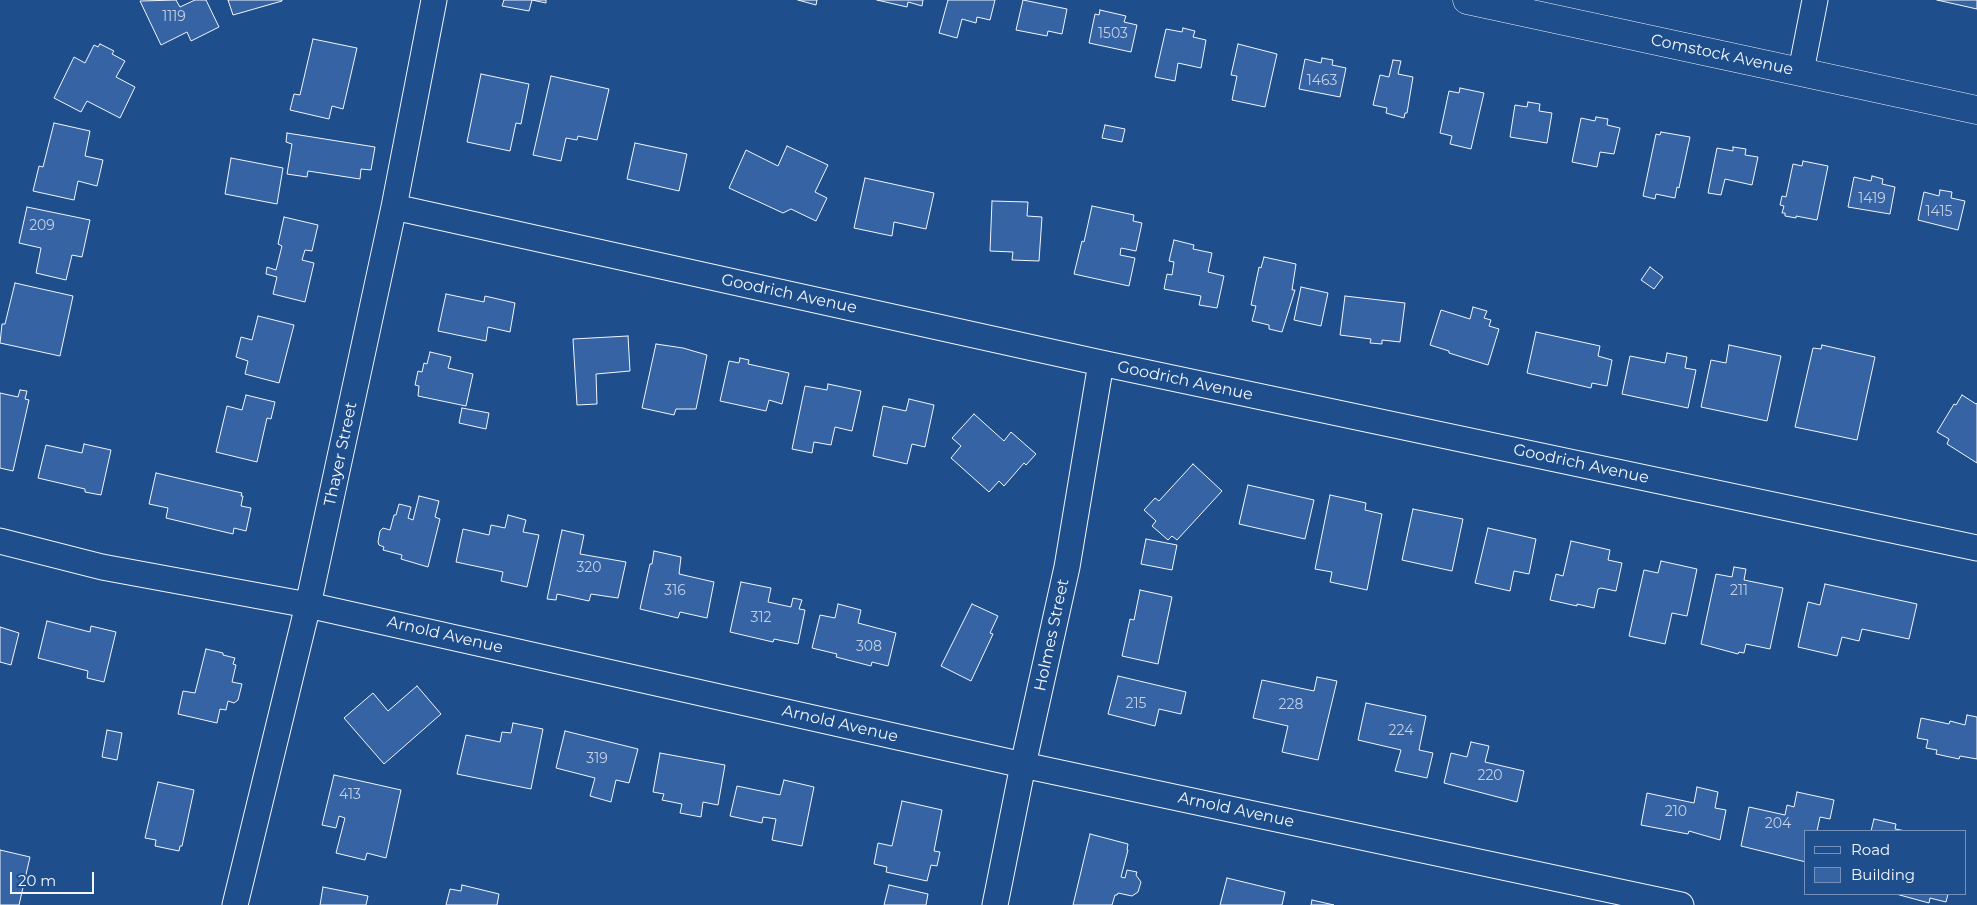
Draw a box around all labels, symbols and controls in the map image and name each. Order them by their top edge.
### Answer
house number: 1119 [162,9,186,25]
house number: 1503 [1098,26,1128,42]
street label: Comstock Avenue [1649,31,1795,79]
house number: 1463 [1307,73,1337,89]
house number: 1419 [1858,191,1886,207]
house number: 1415 [1926,204,1952,220]
house number: 209 [29,218,55,234]
street label: Goodrich Avenue [719,270,859,318]
street label: Goodrich Avenue [1115,357,1255,405]
street label: Thayer Street [321,400,361,508]
street label: Goodrich Avenue [1511,440,1651,488]
house number: 320 [576,560,602,576]
street label: Holmes Street [1031,577,1073,693]
house number: 316 [664,583,686,599]
house number: 211 [1730,583,1748,599]
house number: 312 [751,610,771,626]
street label: Arnold Avenue [385,612,505,658]
house number: 308 [856,639,882,655]
house number: 215 [1126,696,1146,712]
house number: 228 [1279,697,1303,713]
street label: Arnold Avenue [780,701,900,747]
house number: 224 [1389,723,1413,739]
house number: 319 [586,751,608,767]
house number: 220 [1477,768,1503,784]
house number: 413 [339,787,361,803]
street label: Arnold Avenue [1176,788,1296,832]
house number: 210 [1665,804,1687,820]
house number: 204 [1765,816,1791,832]
legend [1804,830,1967,895]
text: Road [1851,840,1890,859]
scale bar [12,862,96,894]
text: Building [1851,865,1915,884]
text: 20 m [18,871,56,890]

